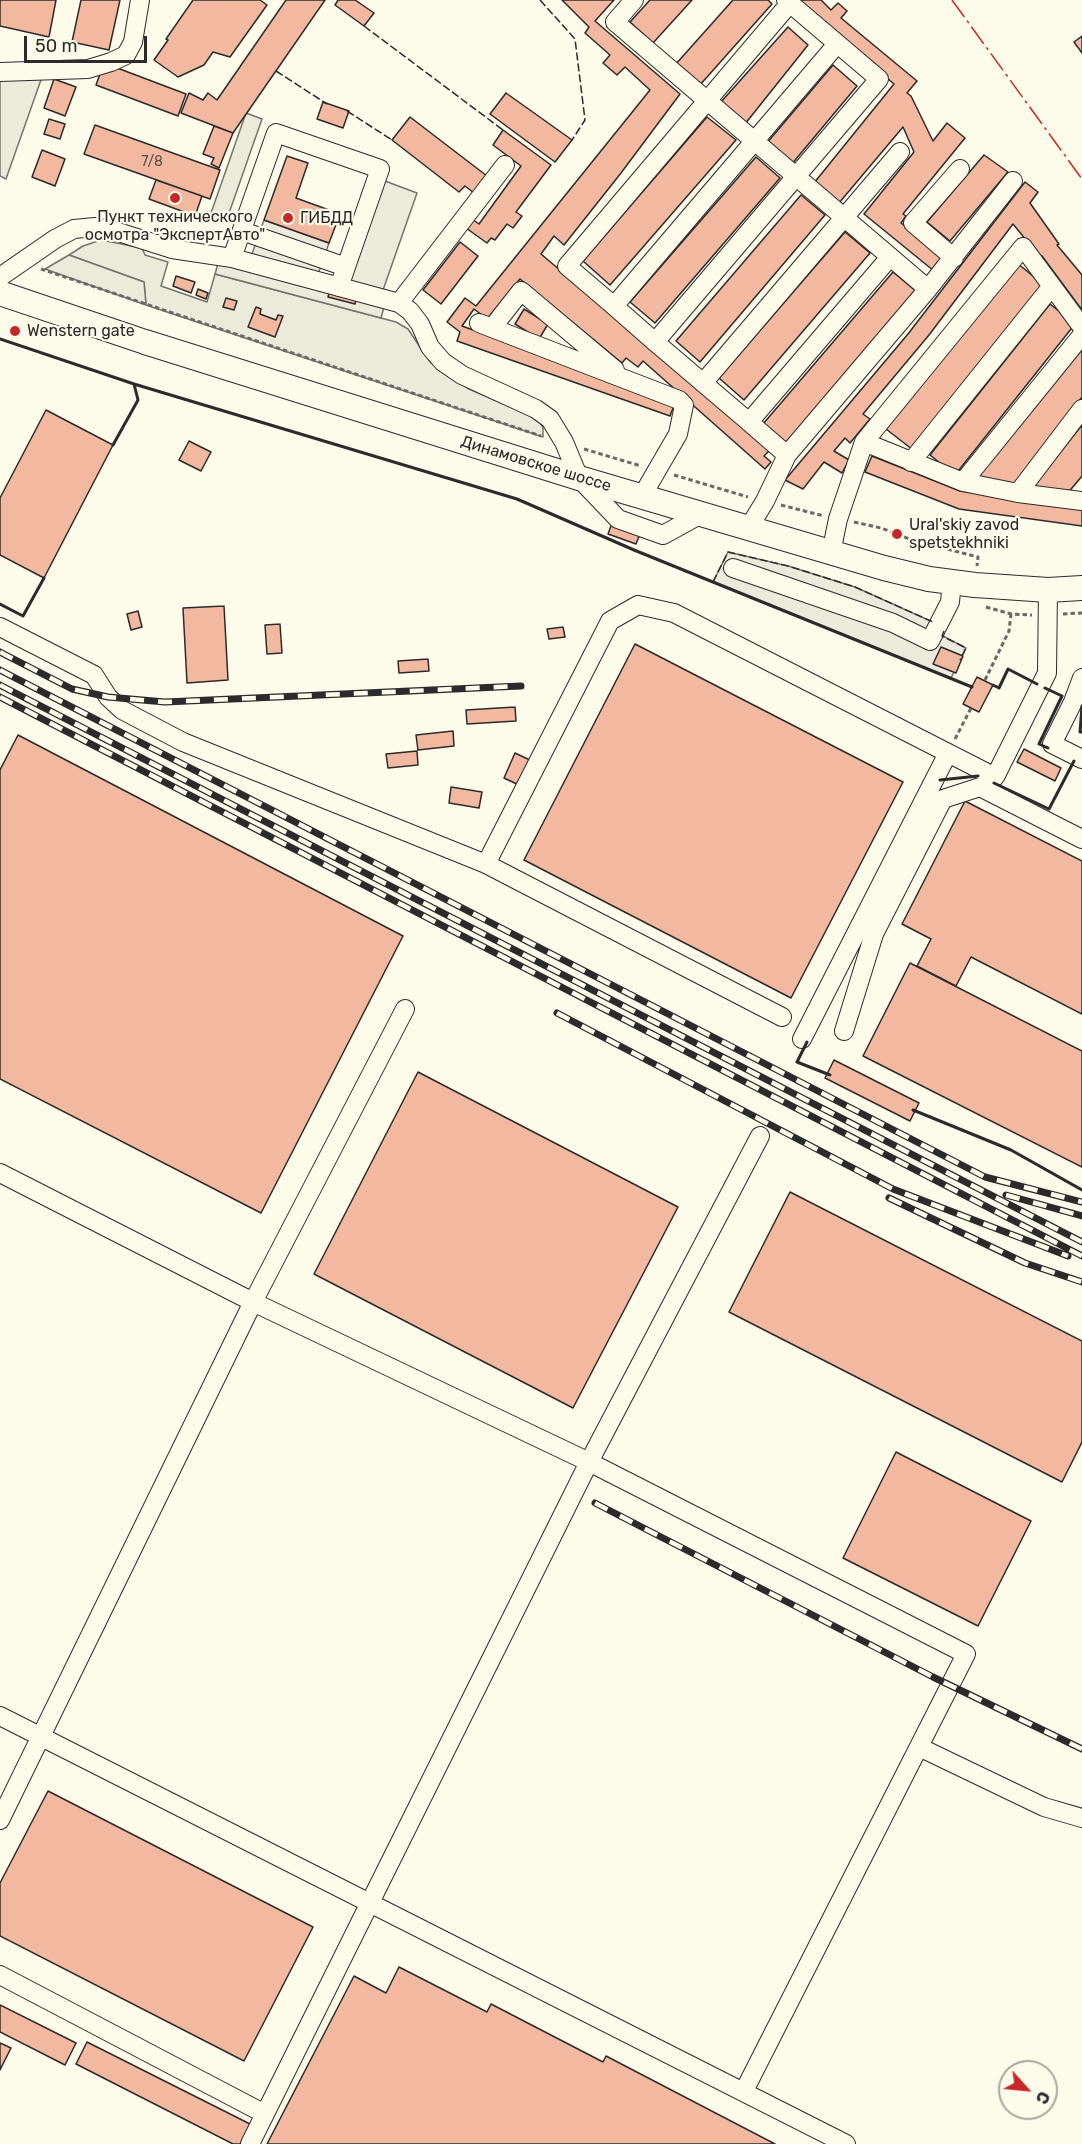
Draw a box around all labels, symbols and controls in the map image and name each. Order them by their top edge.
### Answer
scale bar [27,24,150,62]
text: 50 m [35,35,78,57]
house number: 7/8 [141,154,163,170]
marker: Пункт технического осмотра "ЭкспертАвто" [168,191,182,205]
place label: Пункт технического осмотра "ЭкспертАвто" [85,207,265,245]
place label: ГИБДД [300,208,353,228]
marker: ГИБДД [281,211,295,225]
place label: Wenstern gate [27,321,135,341]
marker: Wenstern gate [8,324,22,338]
street label: Динамовское шоссе [459,432,613,496]
place label: Ural'skiy zavod spetstekhniki [909,515,1019,553]
marker: Ural'skiy zavod spetstekhniki [890,527,904,541]
north arrow [998,2060,1058,2120]
text: С [1032,2088,1054,2107]

